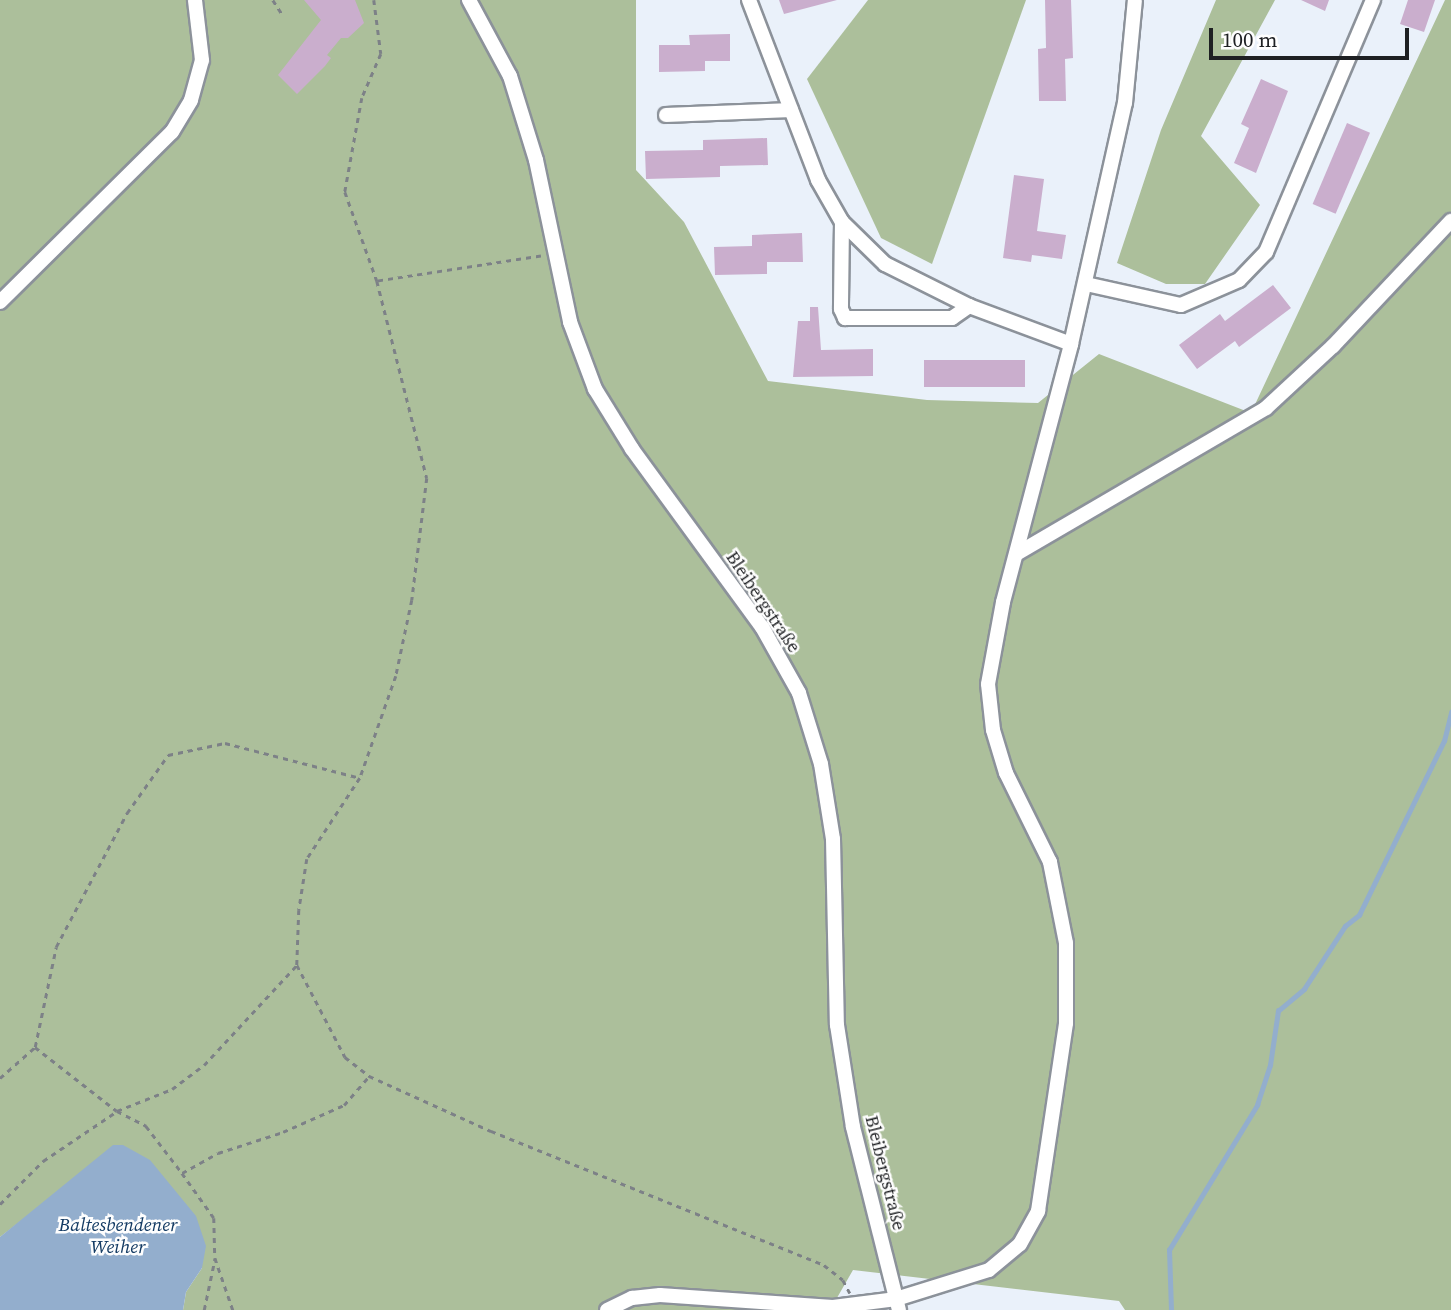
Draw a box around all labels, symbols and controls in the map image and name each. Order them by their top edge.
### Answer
scale bar [1213,14,1412,58]
text: 100 m [1222,25,1277,54]
street label: Bleibergstraße [721,547,805,657]
street label: Bleibergstraße [860,1113,910,1233]
water label: Baltesbendener Weiher [58,1214,178,1258]

